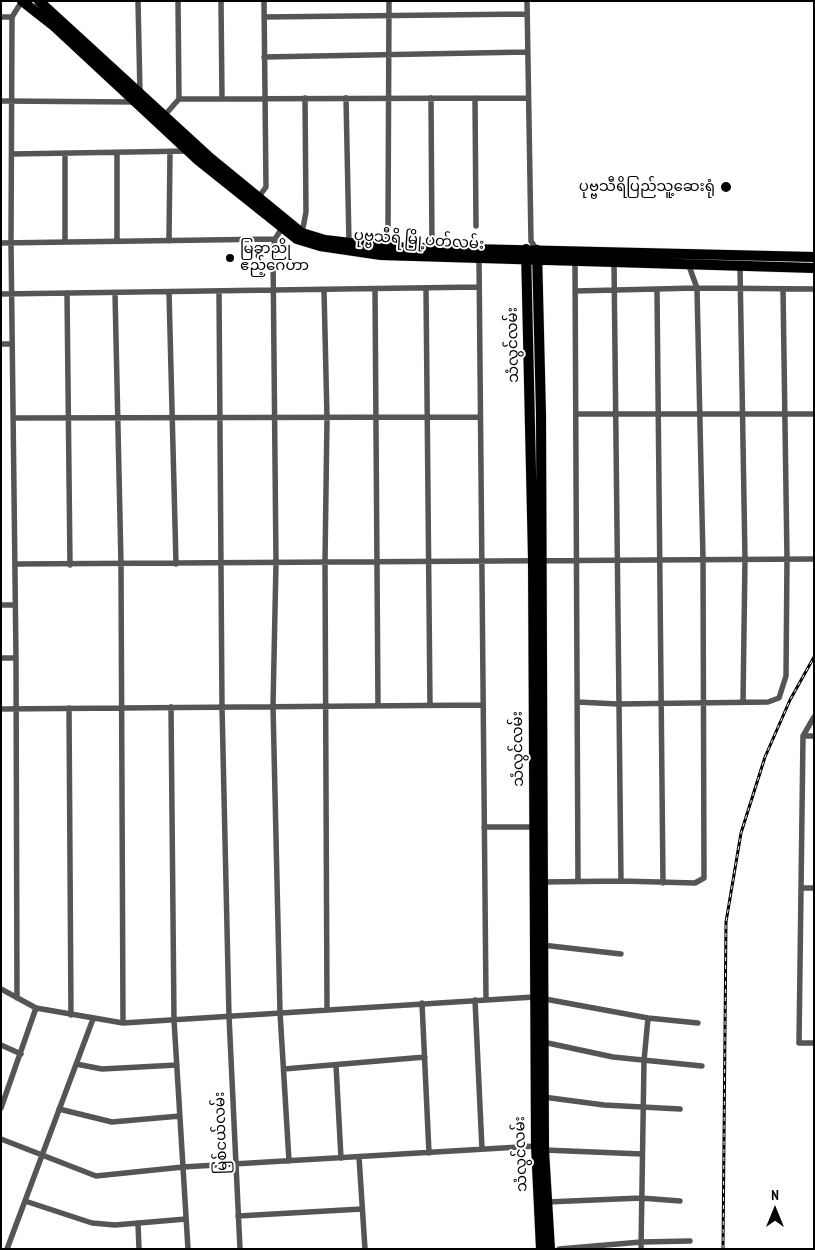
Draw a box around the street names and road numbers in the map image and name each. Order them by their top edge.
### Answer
street label: ပုဗ္ဗသီရိ မြို့ပတ်လမ်း [353,226,485,254]
street label: သံလွင်လမ်း [503,307,523,383]
street label: သံလွင်လမ်း [508,711,528,787]
street label: မြစ်ငယ်လမ်း [211,1091,231,1175]
street label: သံလွင်လမ်း [511,1116,531,1192]

